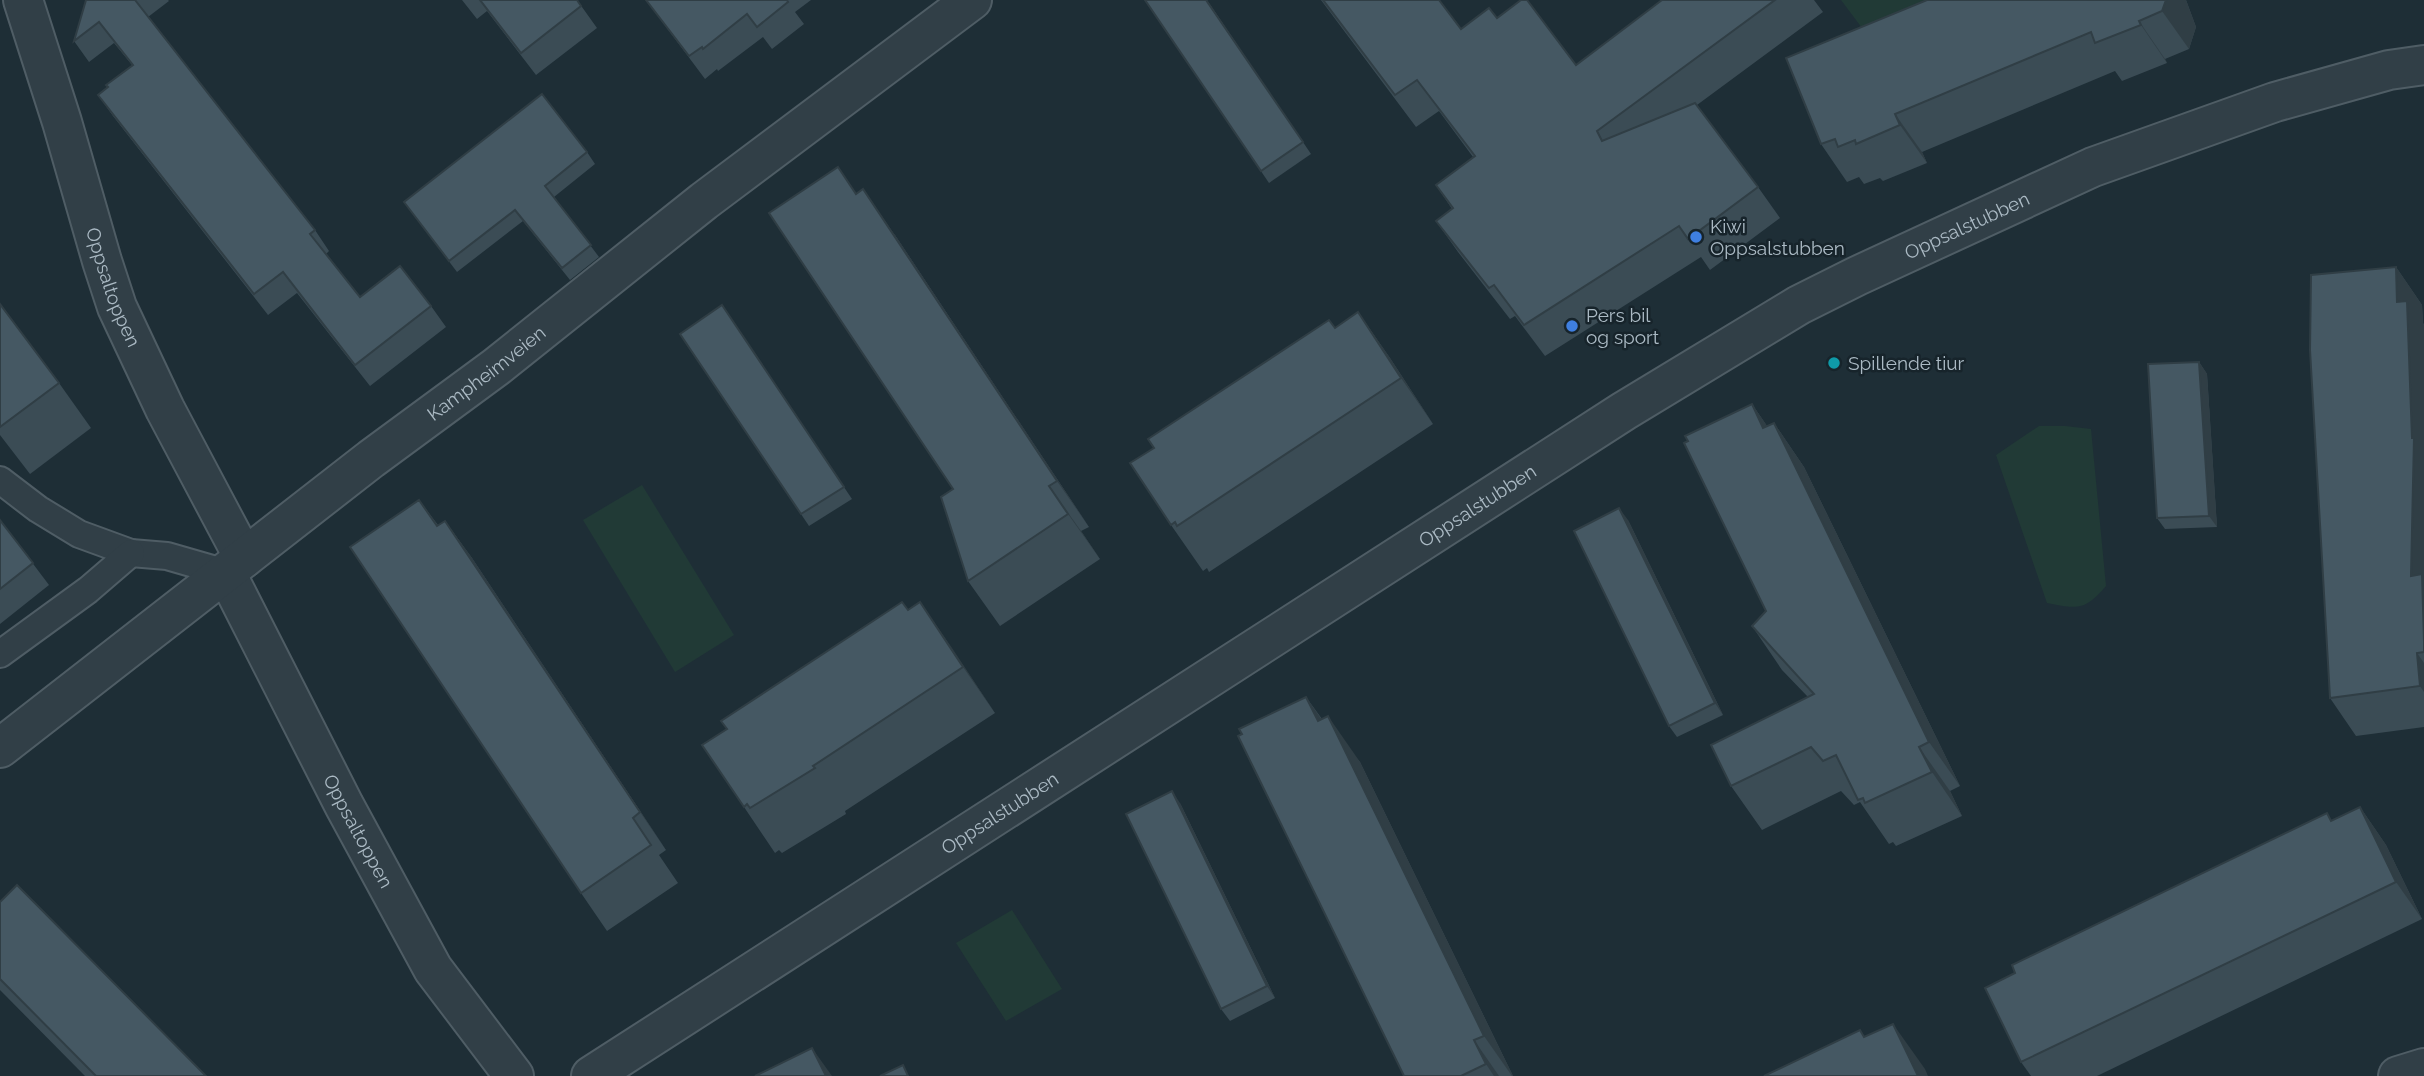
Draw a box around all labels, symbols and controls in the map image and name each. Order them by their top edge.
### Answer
street label: Oppsalstubben [1901,187,2033,264]
place label: Kiwi Oppsalstubben [1710,215,1845,259]
street label: Oppsaltoppen [82,225,145,350]
marker: Kiwi Oppsalstubben [1688,229,1704,245]
place label: Pers bil og sport [1586,304,1660,348]
marker: Pers bil og sport [1564,318,1580,334]
street label: Kampheimveien [423,321,550,425]
place label: Spillende tiur [1848,352,1965,374]
marker: Spillende tiur [1826,355,1842,371]
street label: Oppsalstubben [1415,460,1540,551]
street label: Oppsalstubben [937,767,1062,859]
street label: Oppsaltoppen [319,771,398,892]

